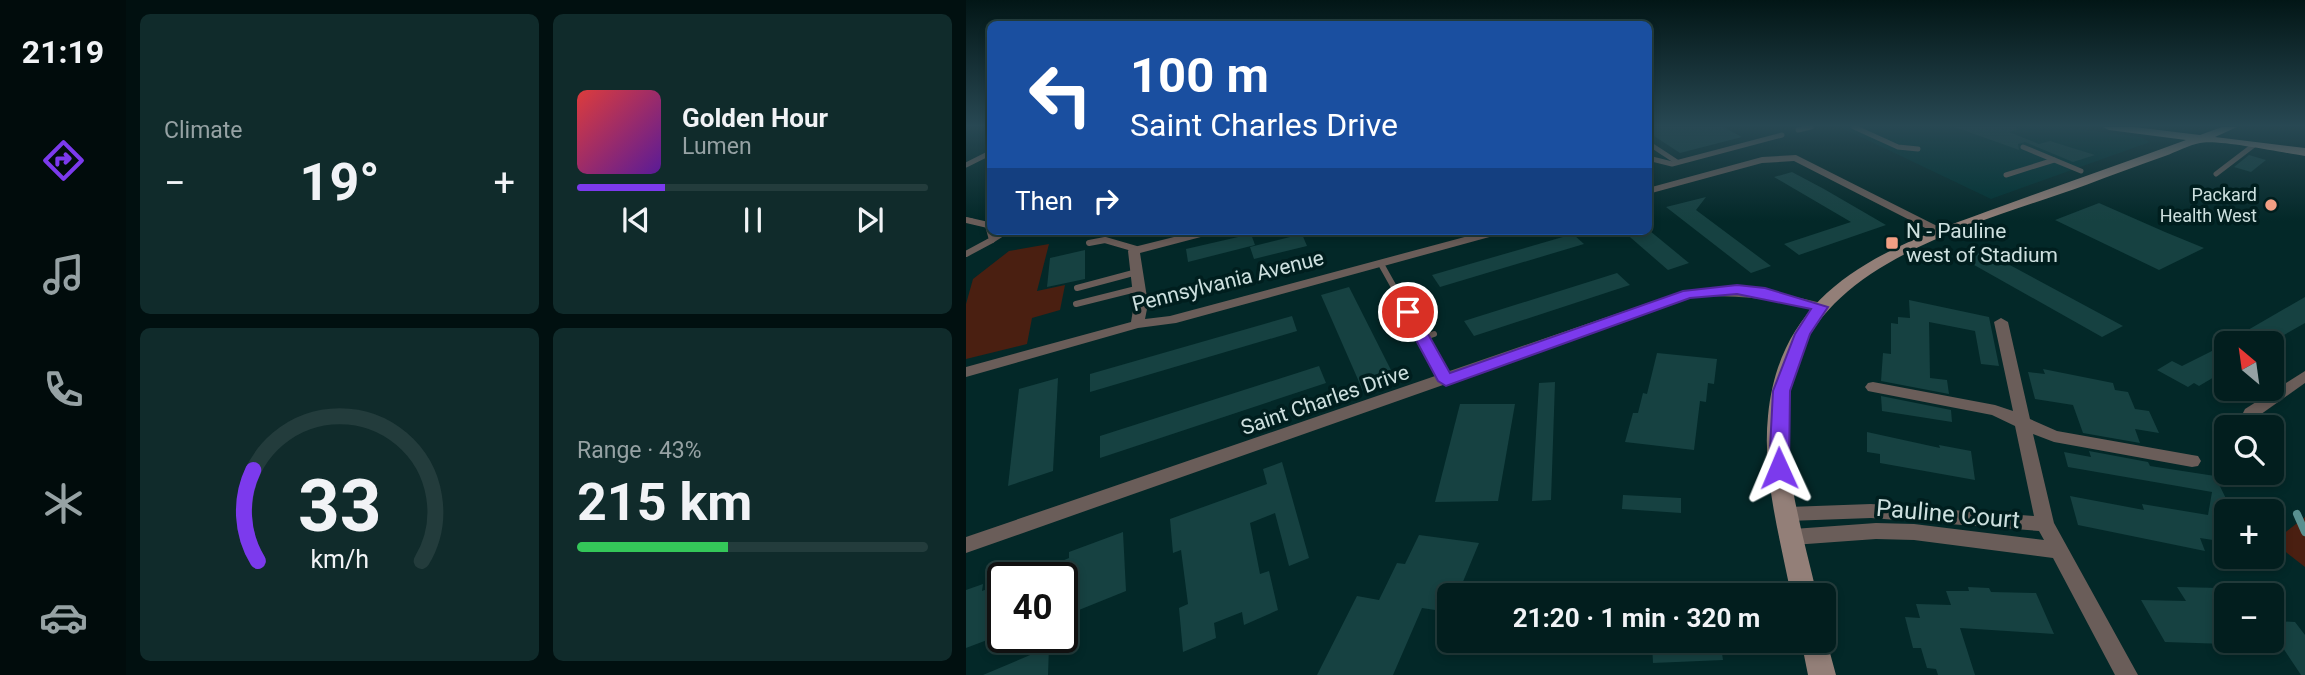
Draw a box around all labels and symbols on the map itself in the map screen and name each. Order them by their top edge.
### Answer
place label: Packard Health West [2160,184,2257,226]
marker: Packard Health West [2263,197,2279,213]
place label: N - Pauline west of Stadium [1906,219,2058,267]
marker: N - Pauline west of Stadium [1884,235,1900,251]
street label: Pennsylvania Avenue [1130,246,1326,316]
pin [1378,282,1438,342]
north arrow [2214,331,2284,401]
street label: Saint Charles Drive [1238,360,1412,440]
position arrow [1742,431,1816,505]
street label: Pauline Court [1875,494,2021,534]
speed limit sign: 40 [987,562,1078,653]

